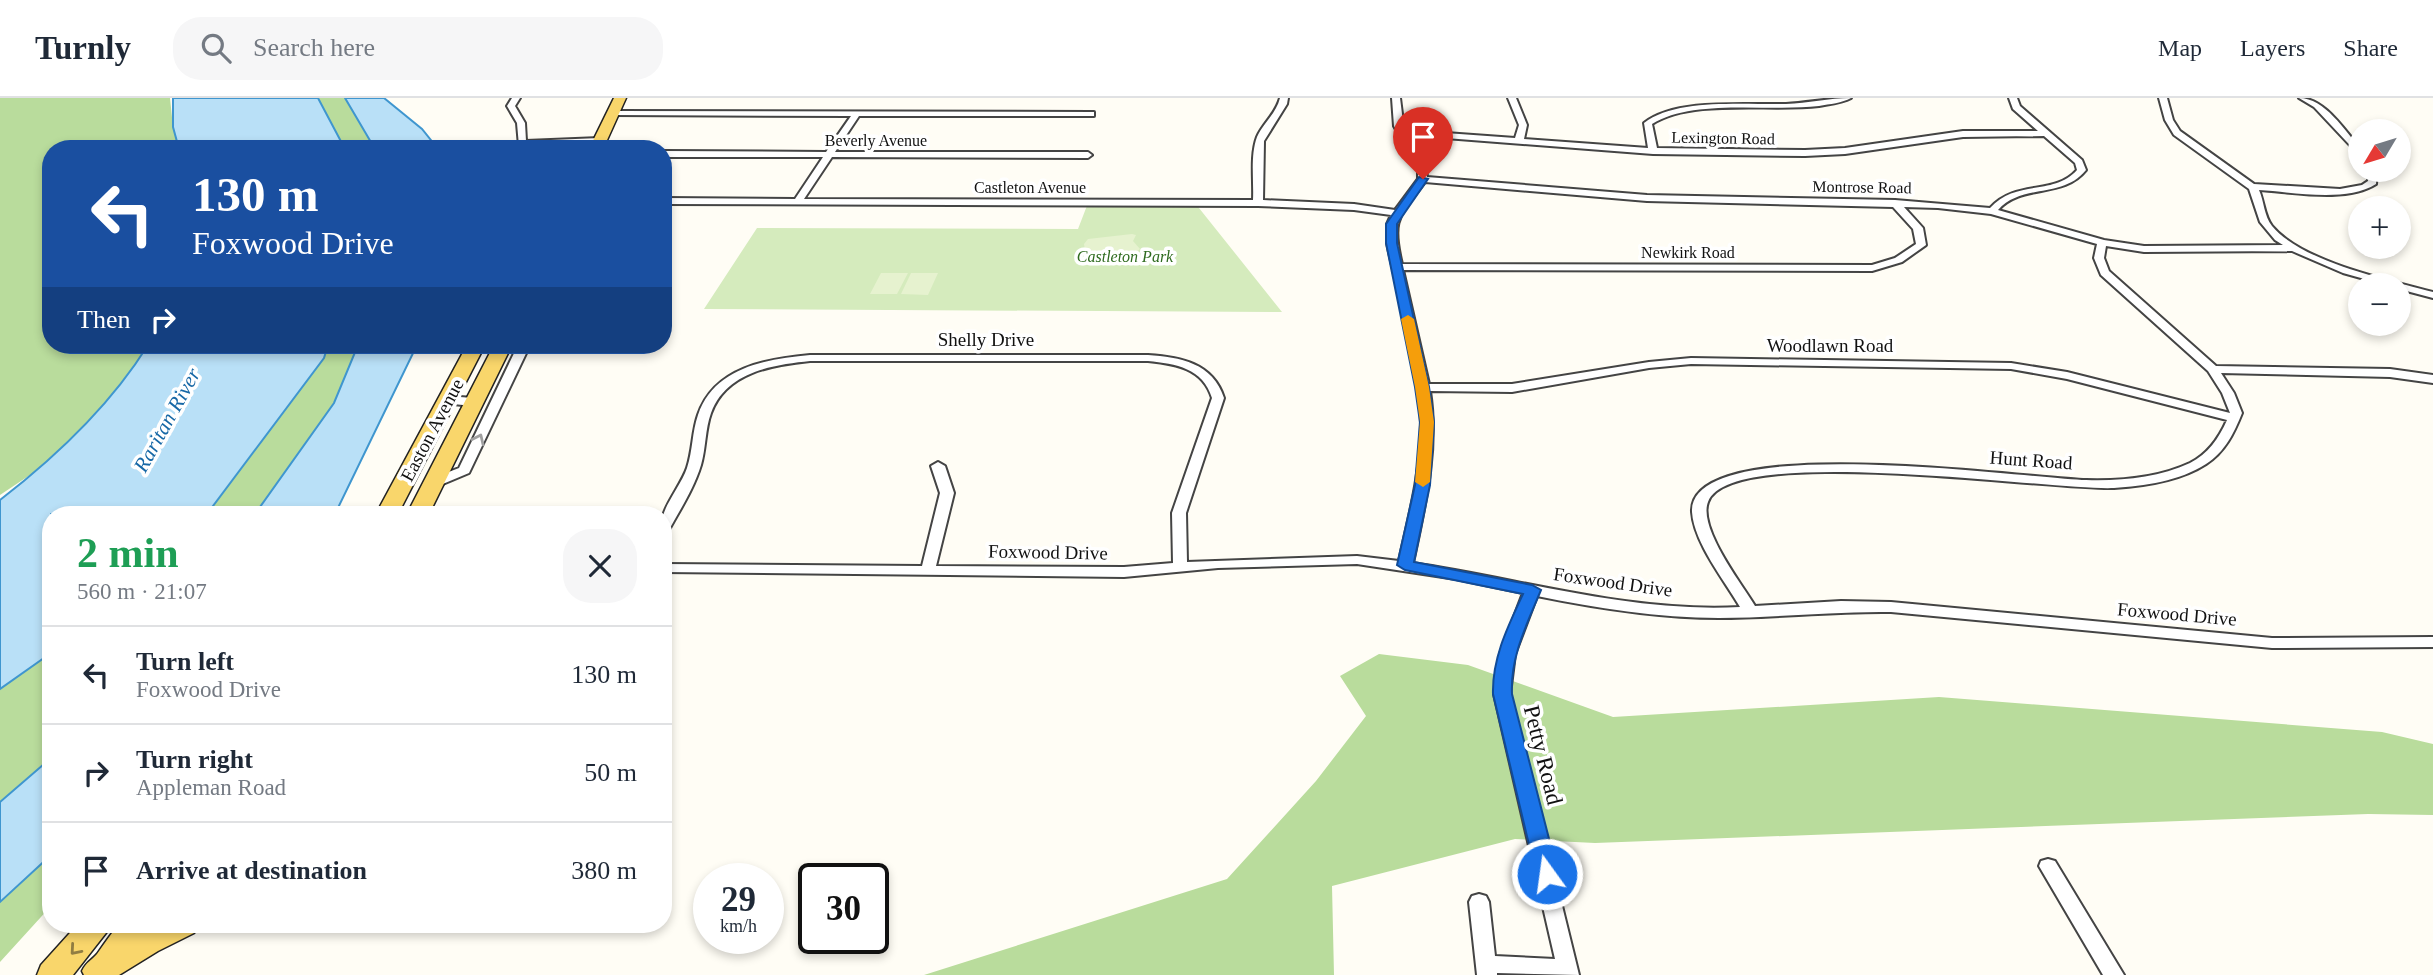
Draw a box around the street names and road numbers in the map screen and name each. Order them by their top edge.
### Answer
street label: Lexington Road [1671,129,1775,148]
street label: Beverly Avenue [825,132,927,150]
street label: Montrose Road [1812,178,1912,196]
street label: Castleton Avenue [974,179,1086,196]
street label: Newkirk Road [1641,244,1735,261]
street label: Shelly Drive [938,329,1034,350]
street label: Woodlawn Road [1767,335,1894,356]
street label: Easton Avenue [396,375,468,485]
street label: Hunt Road [1989,447,2074,473]
street label: Foxwood Drive [988,540,1108,564]
street label: Foxwood Drive [1552,563,1674,601]
street label: Foxwood Drive [2116,598,2238,630]
street label: Petty Road [1519,703,1568,808]

